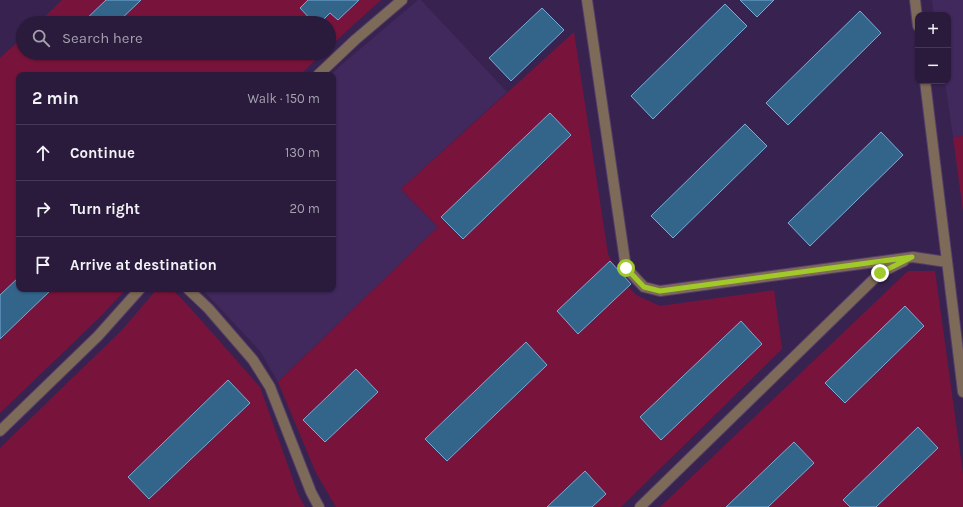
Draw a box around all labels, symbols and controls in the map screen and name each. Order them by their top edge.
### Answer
map controls [915,12,951,84]
button: + [915,12,951,48]
search box [16,16,336,60]
icon: search [30,27,52,49]
text: Search here [62,29,143,47]
button: − [915,48,951,84]
text: 2 min [32,88,79,108]
text: Walk · 150 m [248,91,320,106]
icon: ahead [32,142,54,164]
text: Continue [70,144,135,162]
text: 130 m [285,145,320,160]
icon: right [32,198,54,220]
text: Turn right [70,200,140,218]
text: 20 m [290,201,320,216]
icon: arrive [32,254,54,276]
text: Arrive at destination [70,256,217,274]
route start [617,259,635,277]
route end [871,264,889,282]

